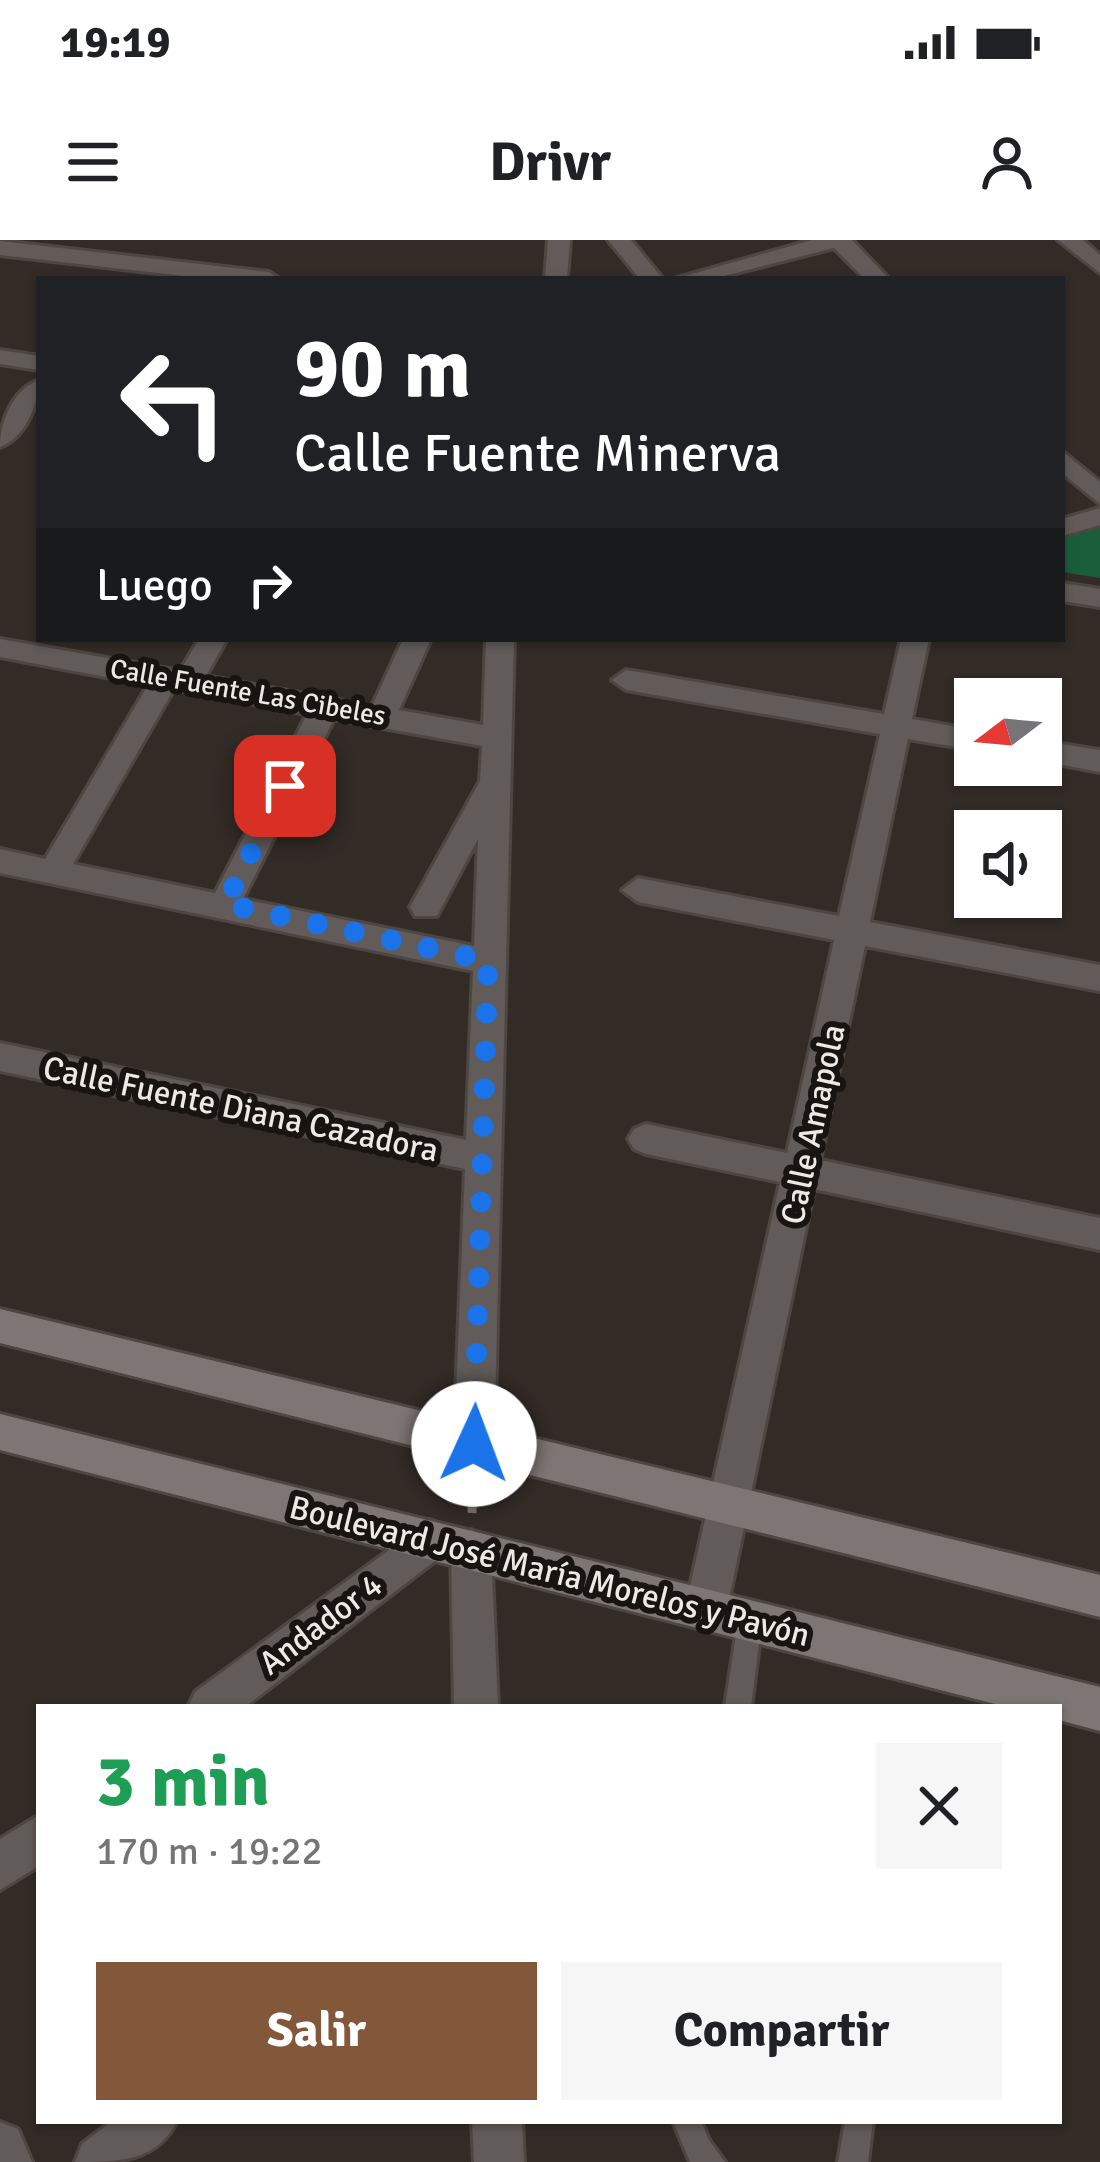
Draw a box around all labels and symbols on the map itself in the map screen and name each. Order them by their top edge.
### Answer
street label: Calle Fuente Las Cibeles [108,652,388,733]
north arrow [954,678,1062,786]
pin [234,735,336,837]
street label: Calle Amapola [772,1021,855,1228]
street label: Calle Fuente Diana Cazadora [39,1048,442,1171]
position arrow [411,1381,537,1507]
street label: Boulevard José María Morelos y Pavón [285,1487,814,1656]
street label: Andador 4 [251,1564,391,1684]

